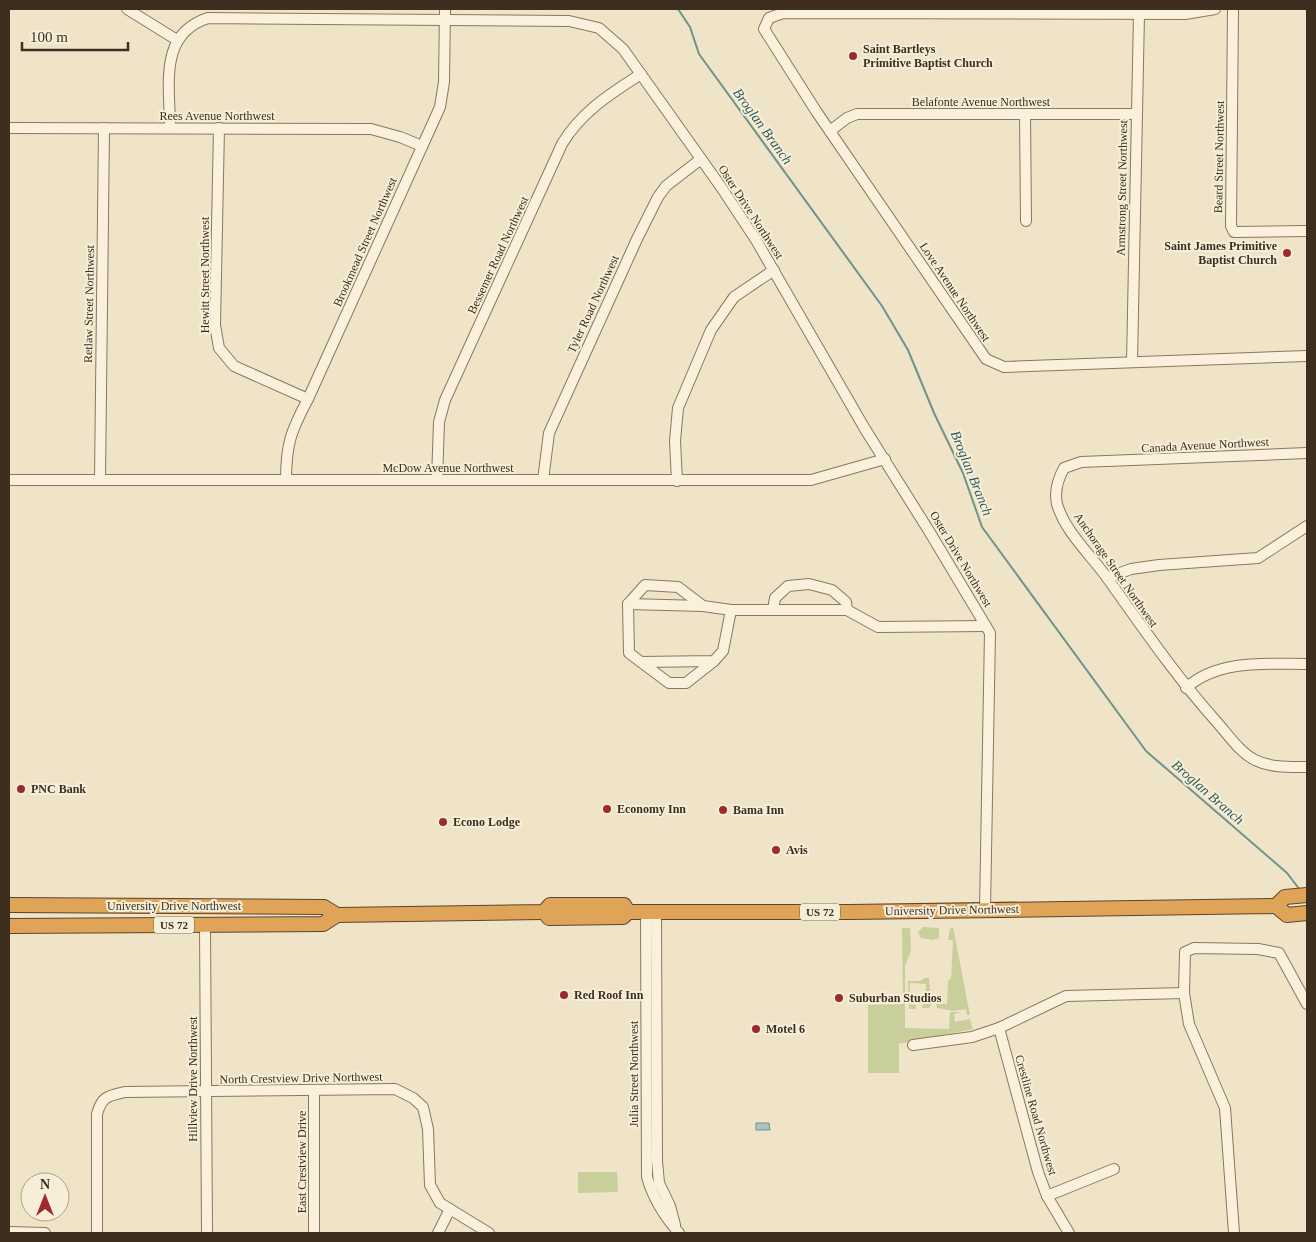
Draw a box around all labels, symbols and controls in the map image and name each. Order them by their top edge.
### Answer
scale bar [22,20,129,52]
text: 100 m [30,29,68,45]
place label: Saint Bartleys Primitive Baptist Church [863,42,993,70]
marker: Saint Bartleys Primitive Baptist Church [847,50,859,62]
water label: Broglan Branch [730,85,795,167]
street label: Belafonte Avenue Northwest [912,95,1051,109]
street label: Beard Street Northwest [1211,100,1227,213]
street label: Rees Avenue Northwest [159,109,275,123]
street label: Armstrong Street Northwest [1114,119,1130,256]
street label: Oster Drive Northwest [715,162,787,262]
street label: Brookmead Street Northwest [330,175,400,309]
street label: Bessemer Road Northwest [465,193,532,316]
street label: Hewitt Street Northwest [198,216,212,333]
place label: Saint James Primitive Baptist Church [1164,239,1278,267]
street label: Love Avenue Northwest [917,240,994,345]
street label: Retlaw Street Northwest [81,244,97,363]
marker: Saint James Primitive Baptist Church [1281,247,1293,259]
street label: Tyler Road Northwest [564,252,622,355]
water label: Broglan Branch [948,429,995,518]
street label: Canada Avenue Northwest [1141,435,1270,455]
street label: McDow Avenue Northwest [382,461,514,475]
street label: Oster Drive Northwest [927,509,995,610]
street label: Anchorage Street Northwest [1071,510,1161,631]
water label: Broglan Branch [1169,757,1247,828]
place label: PNC Bank [31,782,86,796]
marker: PNC Bank [15,783,27,795]
place label: Economy Inn [617,802,686,816]
marker: Economy Inn [601,803,613,815]
place label: Bama Inn [733,803,784,817]
marker: Bama Inn [717,804,729,816]
place label: Econo Lodge [453,815,521,829]
marker: Econo Lodge [437,816,449,828]
place label: Avis [786,843,808,857]
marker: Avis [770,844,782,856]
street label: University Drive Northwest [107,899,242,913]
street label: University Drive Northwest [885,902,1020,918]
road number: US 72 [800,904,840,920]
road number: US 72 [154,916,194,934]
place label: Red Roof Inn [574,988,644,1002]
marker: Red Roof Inn [558,989,570,1001]
place label: Suburban Studios [849,991,942,1005]
marker: Suburban Studios [833,992,845,1004]
street label: Hillview Drive Northwest [186,1016,200,1142]
street label: Julia Street Northwest [627,1020,641,1127]
place label: Motel 6 [766,1022,805,1036]
marker: Motel 6 [750,1023,762,1035]
street label: Crestline Road Northwest [1012,1053,1060,1177]
street label: North Crestview Drive Northwest [219,1070,383,1086]
street label: East Crestview Drive [295,1111,309,1213]
north arrow [20,1172,70,1222]
text: N [40,1177,50,1192]

